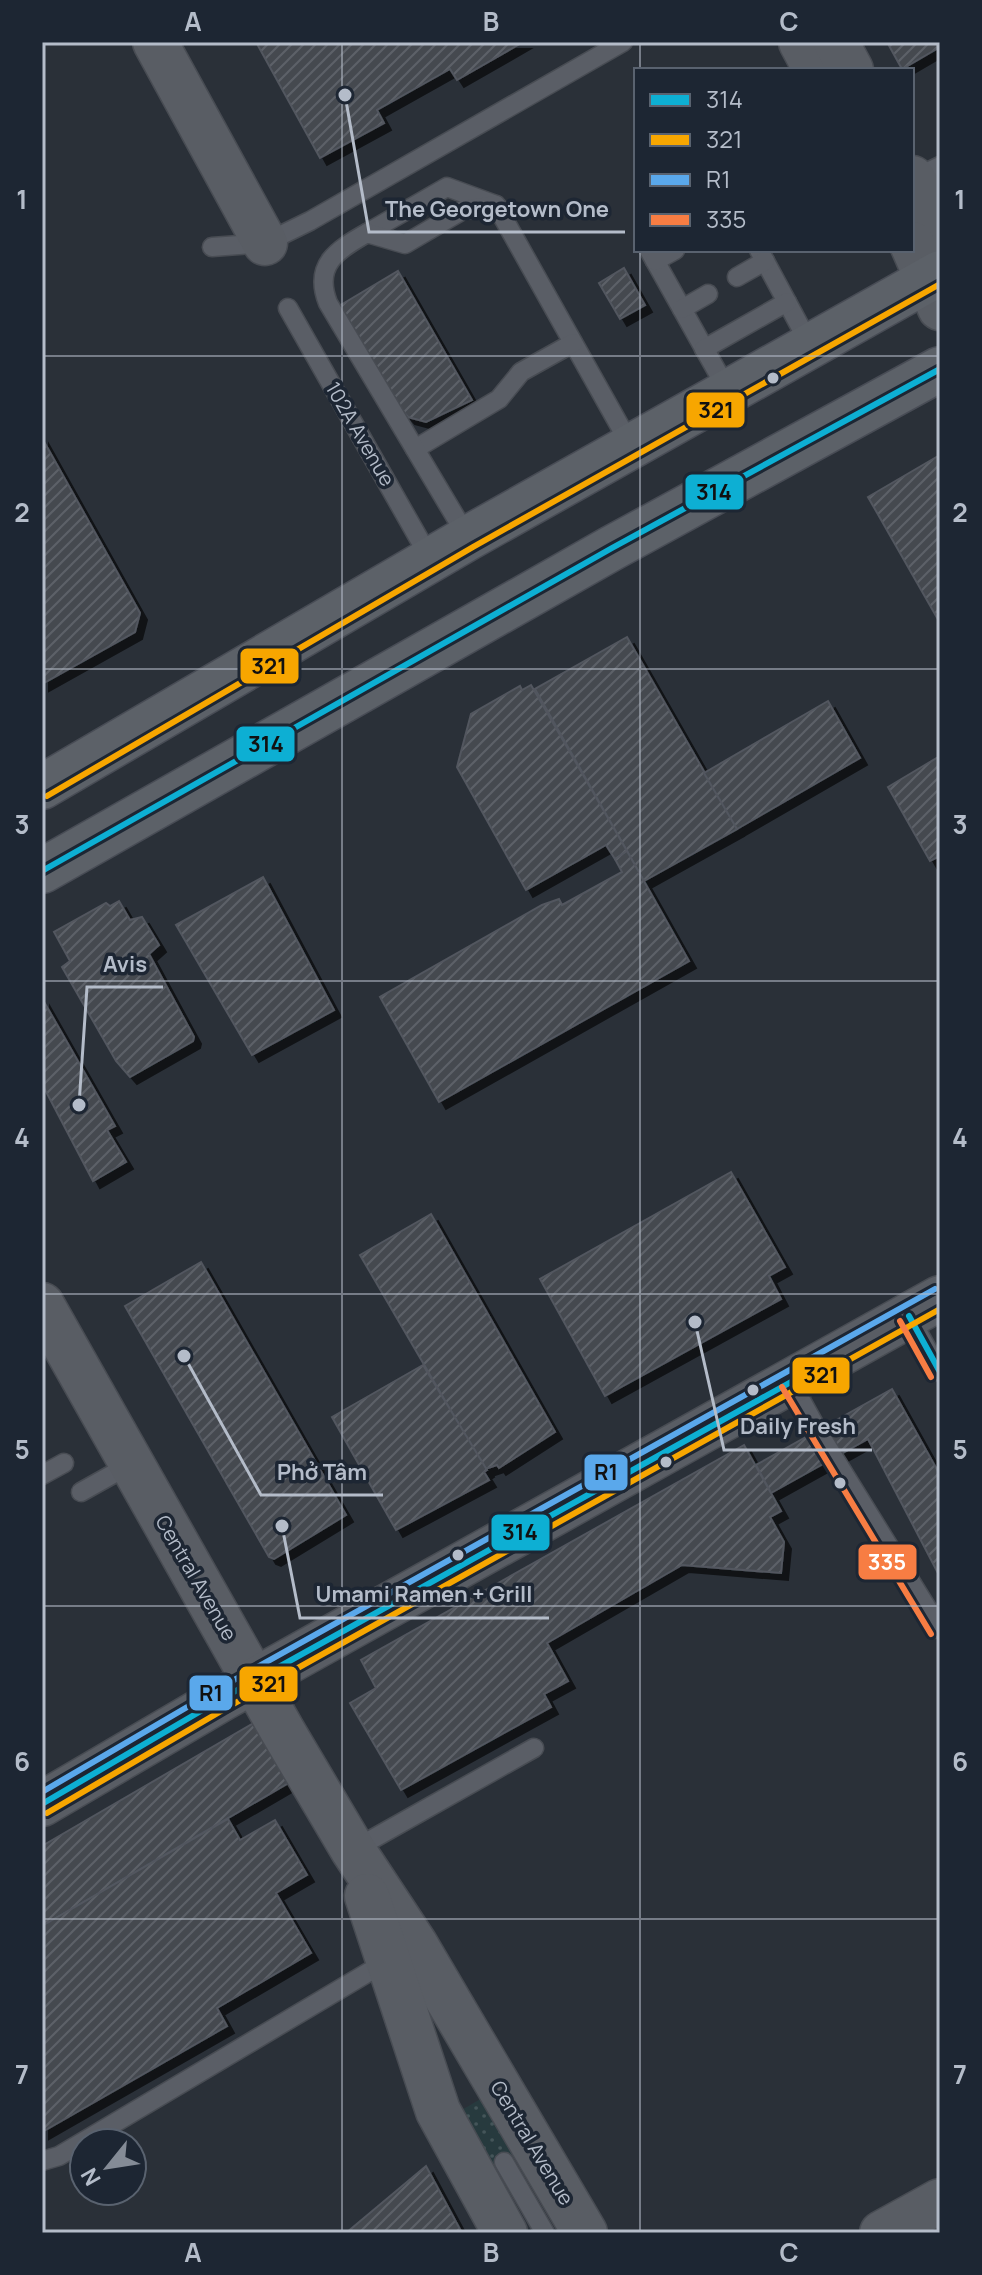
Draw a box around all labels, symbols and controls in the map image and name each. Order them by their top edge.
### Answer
text: A [184,3,202,39]
text: B [483,3,499,39]
text: C [779,3,799,39]
legend [634,68,914,252]
text: 314 [706,82,743,115]
text: 321 [706,122,742,155]
text: R1 [706,162,731,195]
text: 1 [16,181,28,217]
text: 1 [954,181,966,217]
callout: The Georgetown One [369,186,625,232]
text: The Georgetown One [385,194,609,224]
text: 335 [706,202,746,235]
unlabelled marker [765,370,781,386]
street label: 102A Avenue [320,377,401,491]
line badge: 321 [685,391,746,429]
text: 321 [698,395,734,425]
line badge: 314 [684,473,745,511]
text: 314 [696,477,732,507]
text: 2 [14,494,30,530]
text: 2 [952,494,968,530]
line badge: 321 [239,647,300,685]
text: 321 [251,651,287,681]
line badge: 314 [235,725,296,763]
text: 314 [248,729,284,759]
text: 3 [14,806,30,842]
text: 3 [952,806,968,842]
callout: Avis [87,941,163,987]
text: Avis [103,949,147,979]
text: 4 [14,1119,30,1155]
text: 4 [952,1119,968,1155]
line badge: 321 [791,1356,851,1395]
text: 321 [803,1360,839,1390]
unlabelled marker [745,1382,761,1398]
callout: Daily Fresh [724,1404,872,1450]
text: Daily Fresh [740,1411,856,1441]
text: 5 [14,1431,30,1467]
text: 5 [952,1431,968,1467]
callout: Phở Tâm [261,1449,383,1495]
line badge: R1 [583,1453,629,1492]
unlabelled marker [658,1454,674,1470]
text: Phở Tâm [277,1457,367,1487]
text: R1 [594,1457,618,1487]
unlabelled marker [832,1475,848,1491]
street label: Central Avenue [150,1510,243,1645]
line badge: 314 [490,1513,551,1552]
text: 314 [502,1517,538,1547]
line badge: 335 [857,1543,918,1581]
unlabelled marker [450,1547,466,1563]
text: 335 [868,1547,906,1577]
callout: Umami Ramen + Grill [300,1572,549,1618]
text: Umami Ramen + Grill [316,1579,532,1609]
line badge: 321 [238,1665,299,1703]
text: 321 [251,1669,287,1699]
line badge: R1 [188,1674,234,1712]
text: R1 [199,1678,223,1708]
text: 6 [14,1743,30,1779]
text: 6 [952,1743,968,1779]
text: 7 [15,2056,29,2092]
text: 7 [953,2056,967,2092]
street label: Central Avenue [485,2076,580,2210]
north arrow [68,2127,148,2207]
text: N [74,2163,108,2191]
text: A [184,2234,202,2270]
text: B [483,2234,499,2270]
text: C [779,2234,799,2270]

